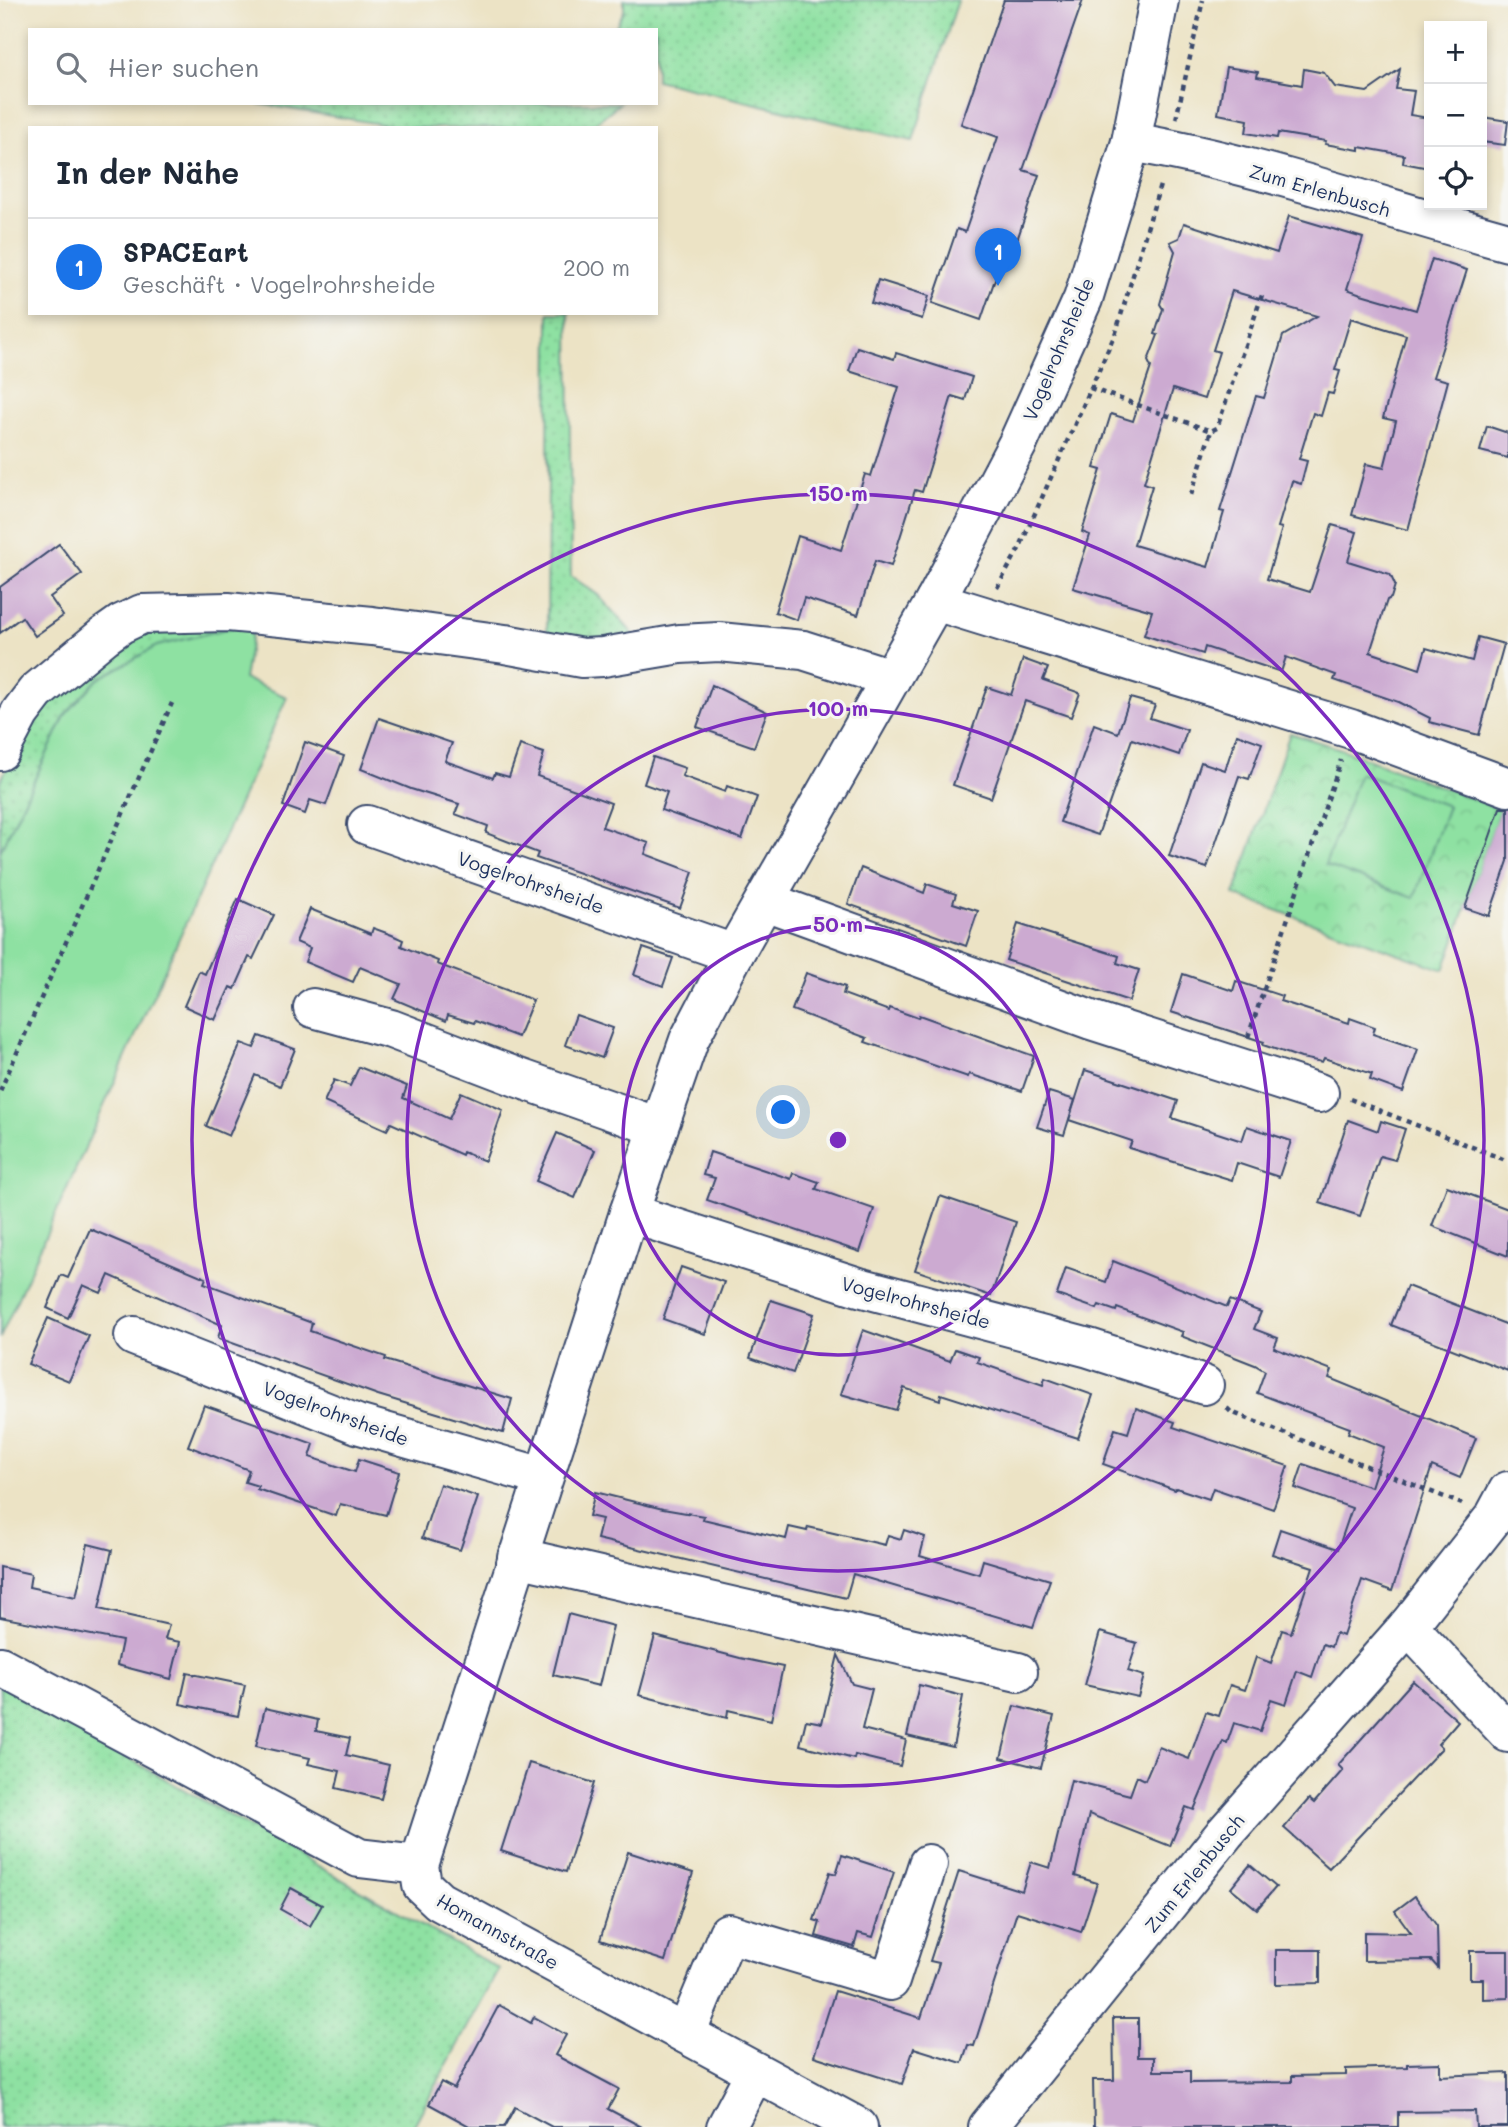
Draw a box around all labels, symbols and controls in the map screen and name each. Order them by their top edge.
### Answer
map controls [1424,21,1487,210]
button: + [1424,21,1487,84]
search box [28,28,658,105]
icon: search [52,48,90,86]
text: Hier suchen [108,50,259,84]
button: − [1424,84,1487,147]
button: locate [1424,147,1487,210]
text: In der Nähe [56,152,239,192]
street label: Zum Erlenbusch [1247,158,1393,222]
pin: 1 [975,228,1021,286]
text: SPACEart [123,235,249,269]
text: 1 [74,252,84,282]
text: 200 m [563,252,630,282]
text: Geschäft · Vogelrohrsheide [123,269,436,299]
street label: Vogelrohrsheide [1017,273,1099,425]
text: 150 m [808,479,868,506]
text: 100 m [808,694,868,721]
street label: Vogelrohrsheide [454,845,608,919]
text: 50 m [813,910,863,937]
your location [766,1095,800,1129]
centre of rings [826,1128,850,1152]
street label: Vogelrohrsheide [839,1270,993,1334]
street label: Vogelrohrsheide [260,1375,412,1451]
street label: Zum Erlenbusch [1138,1809,1250,1937]
street label: Homannstraße [433,1887,563,1975]

